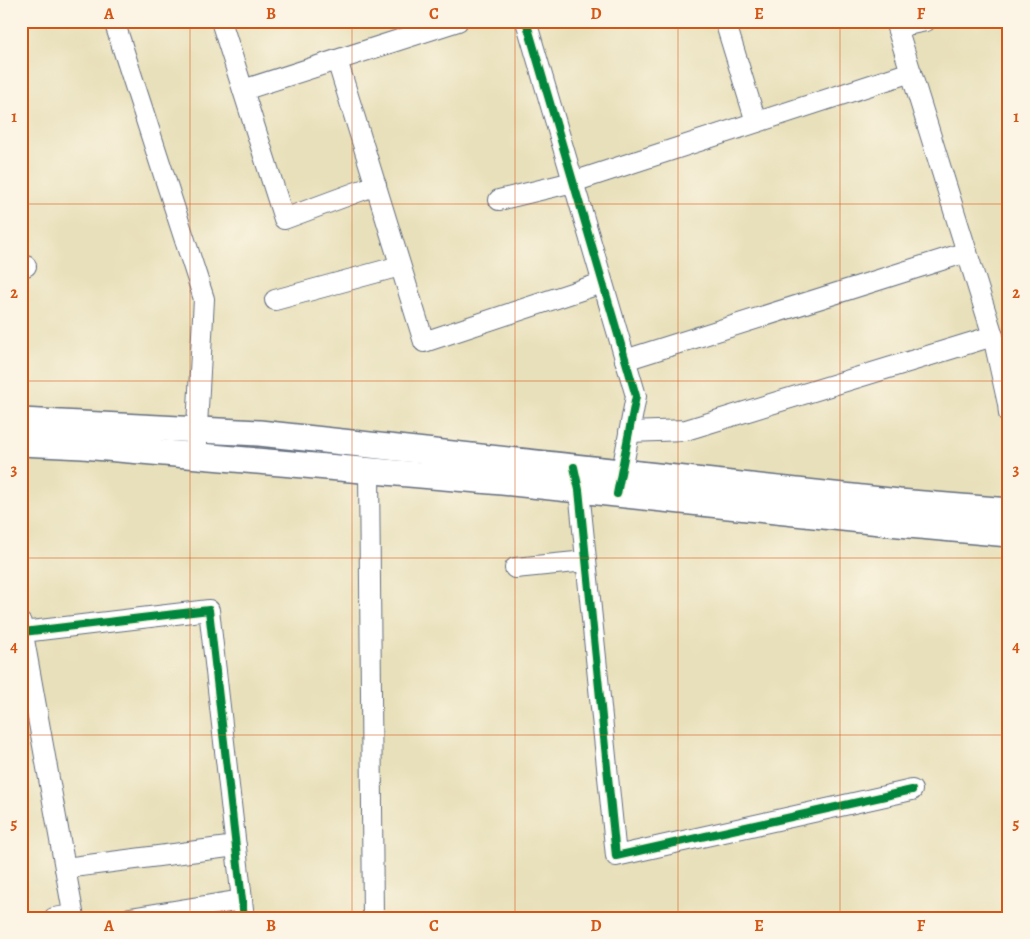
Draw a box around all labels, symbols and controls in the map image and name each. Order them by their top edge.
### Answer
text: A [103,3,115,25]
text: B [266,3,276,25]
text: C [429,3,439,25]
text: D [590,3,602,25]
text: E [754,3,764,25]
text: F [917,3,926,25]
text: 1 [11,106,17,128]
text: 1 [1013,106,1019,128]
text: 2 [10,282,18,304]
text: 2 [1012,282,1020,304]
text: 3 [11,459,18,481]
text: 3 [1013,459,1020,481]
text: 4 [10,636,18,658]
text: 4 [1012,636,1020,658]
text: 5 [11,813,18,835]
text: 5 [1013,813,1020,835]
text: A [103,915,115,937]
text: B [266,915,276,937]
text: C [429,915,439,937]
text: D [590,915,602,937]
text: E [754,915,764,937]
text: F [917,915,926,937]

